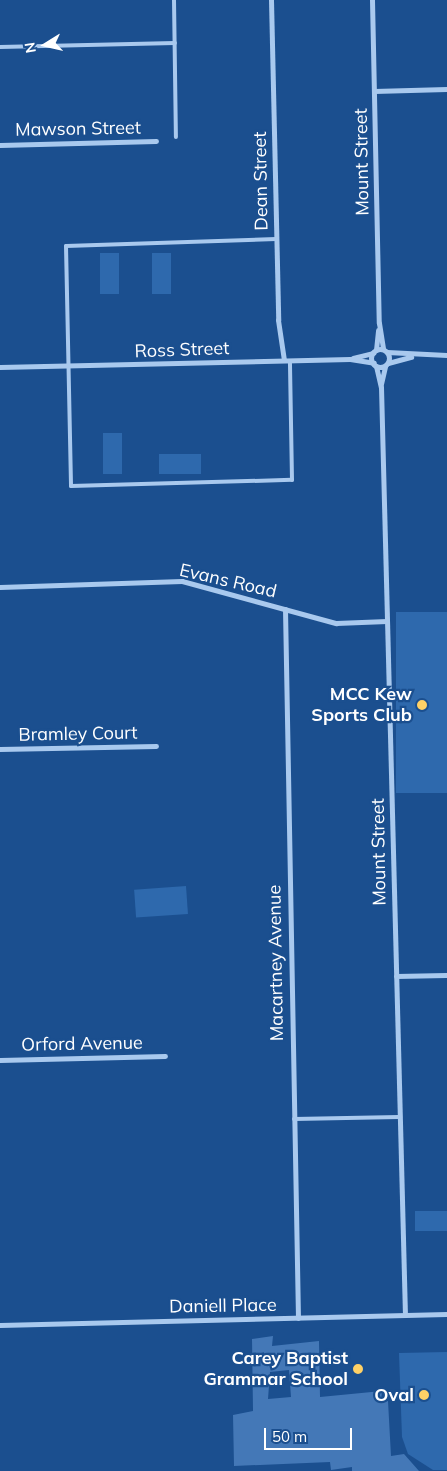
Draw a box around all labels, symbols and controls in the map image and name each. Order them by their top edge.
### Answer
north arrow [20,20,70,70]
text: N [20,41,40,54]
street label: Mount Street [350,108,374,216]
street label: Mawson Street [15,117,141,141]
street label: Dean Street [249,131,273,231]
street label: Ross Street [134,338,230,362]
street label: Evans Road [177,559,279,603]
place label: MCC Kew Sports Club [311,684,412,726]
marker: MCC Kew Sports Club [416,699,428,711]
street label: Bramley Court [18,722,138,746]
street label: Mount Street [367,798,391,906]
street label: Macartney Avenue [264,885,288,1041]
street label: Orford Avenue [21,1032,143,1056]
street label: Daniell Place [169,1294,277,1318]
place label: Carey Baptist Grammar School [203,1348,348,1390]
marker: Carey Baptist Grammar School [352,1363,364,1375]
place label: Oval [374,1384,414,1406]
marker: Oval [418,1389,430,1401]
scale bar [267,1418,354,1450]
text: 50 m [272,1427,307,1446]

